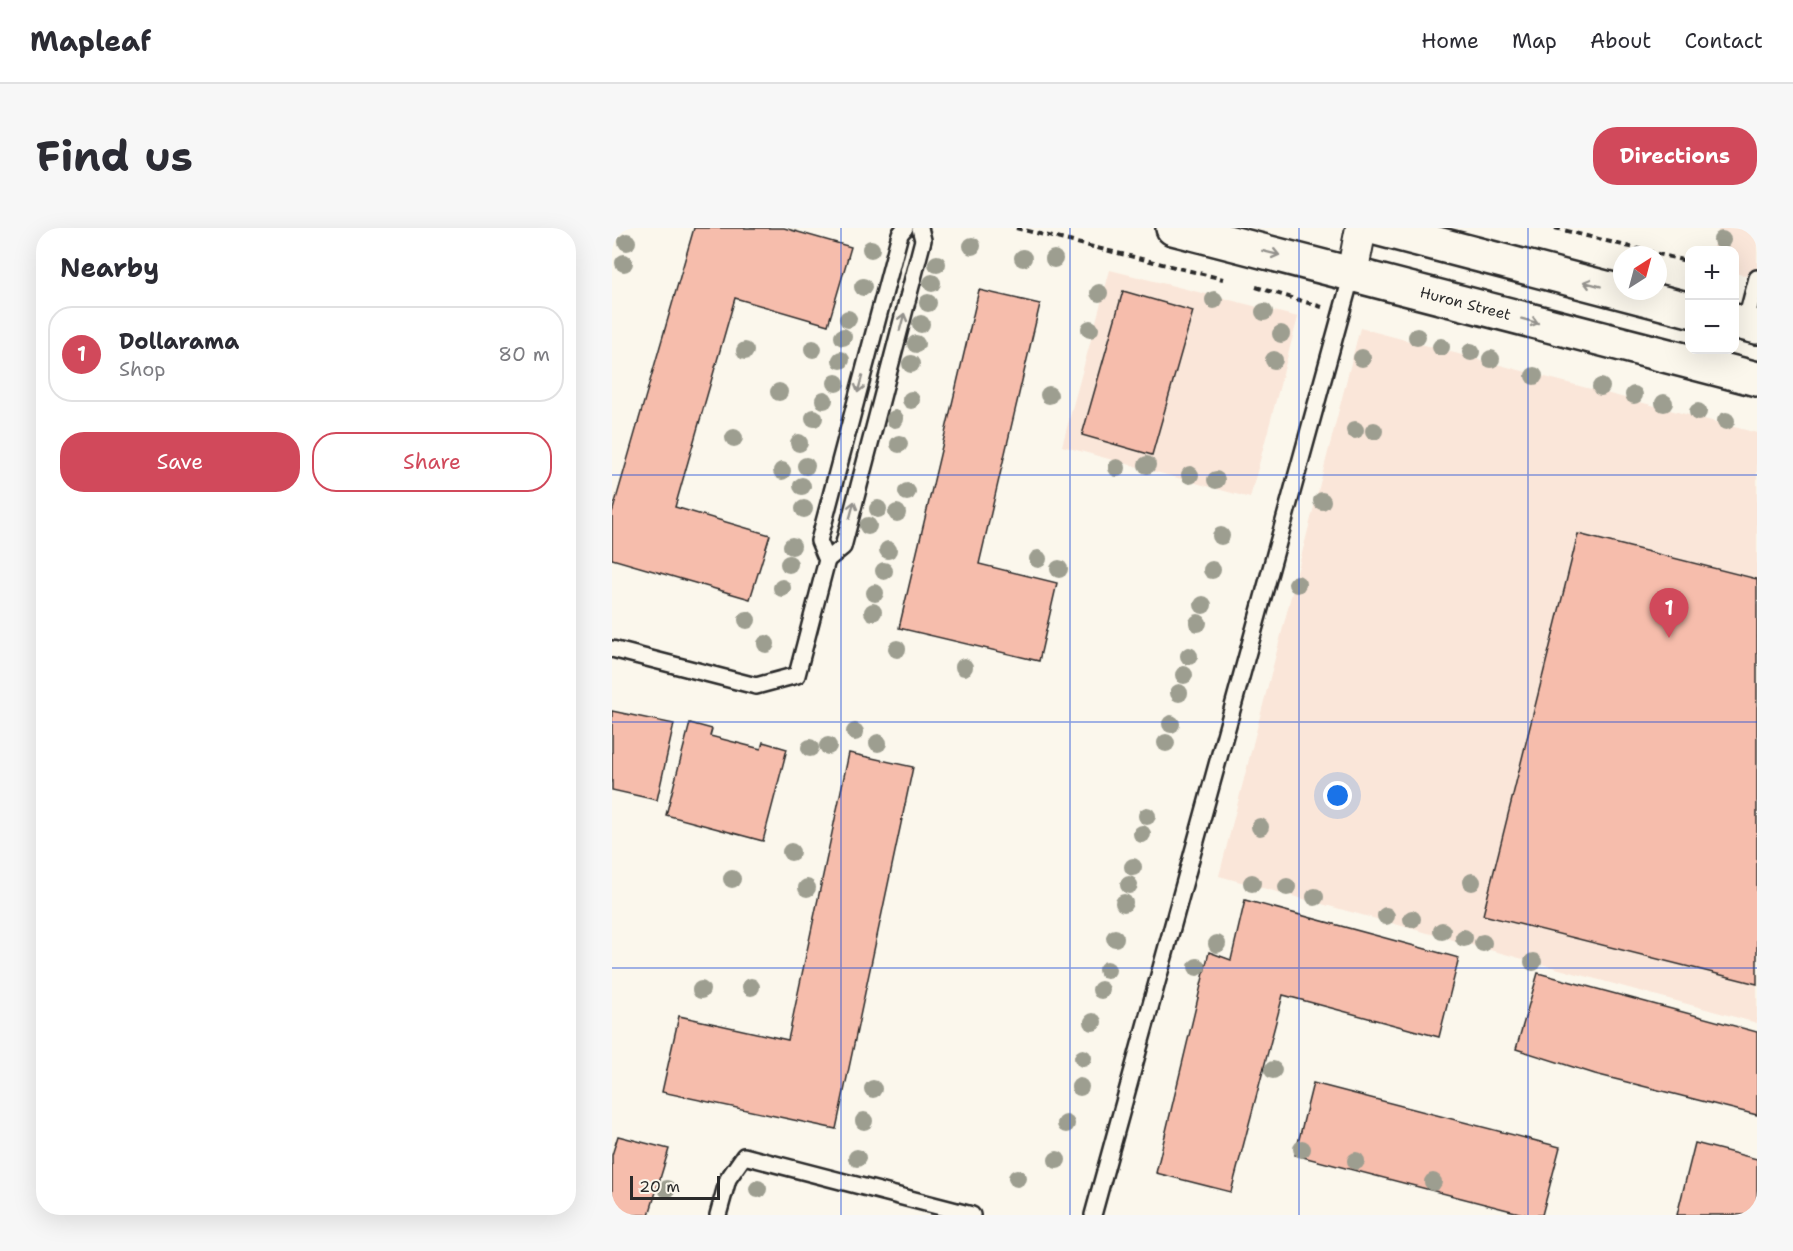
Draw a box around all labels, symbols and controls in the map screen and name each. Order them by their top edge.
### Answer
text: Mapleaf [30,22,151,60]
text: Home [1421,27,1479,55]
text: Map [1512,27,1557,55]
text: About [1590,27,1651,55]
text: Contact [1684,27,1763,55]
button: Directions [1593,127,1757,185]
text: Find us [36,128,193,184]
north arrow [1613,246,1667,300]
map controls [1685,246,1739,354]
button: + [1685,246,1739,300]
one-way arrow [1261,248,1280,260]
text: Nearby [60,250,159,285]
one-way arrow [1583,278,1602,290]
street label: Huron Street [1418,282,1513,325]
button: − [1685,300,1739,354]
one-way arrow [896,312,908,331]
one-way arrow [1521,316,1540,327]
text: Dollarama [119,327,239,356]
text: 1 [77,341,86,367]
text: 80 m [498,341,550,367]
text: Shop [119,356,166,382]
one-way arrow [854,374,866,393]
button: Save [60,432,300,492]
button: Share [312,432,552,492]
one-way arrow [847,501,859,520]
pin: 1 [1650,588,1688,638]
your location [1323,781,1352,810]
scale bar [630,1173,720,1200]
text: 20 m [639,1176,680,1197]

